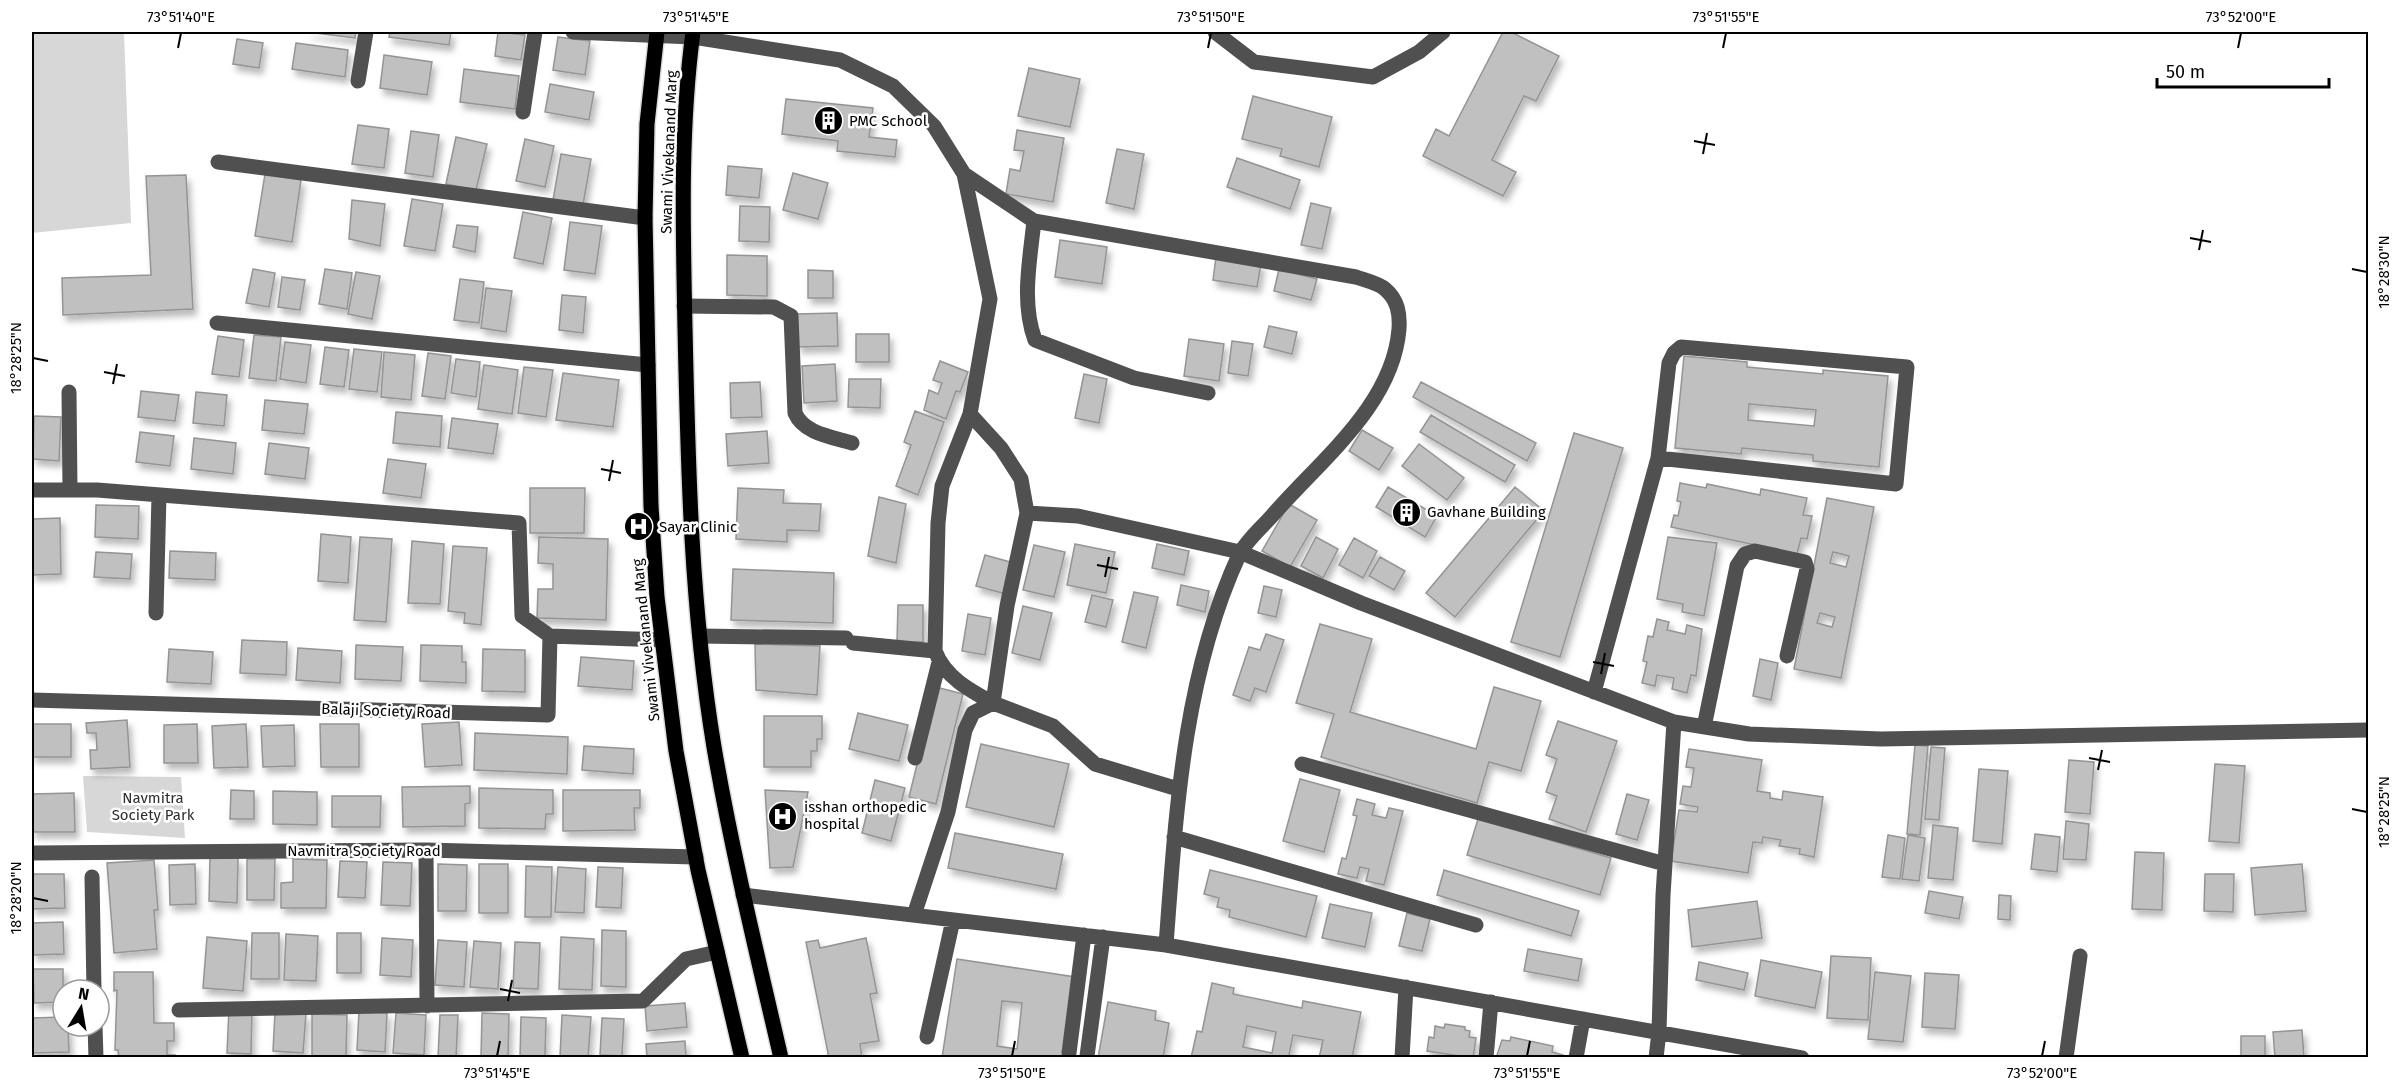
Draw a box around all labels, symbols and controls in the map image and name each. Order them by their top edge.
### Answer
text: 73°51'40"E [147,8,215,26]
text: 73°51'45"E [663,8,729,26]
text: 73°51'50"E [1177,8,1245,26]
text: 73°51'55"E [1693,8,1759,26]
text: 73°52'00"E [2206,8,2276,26]
scale bar [2157,51,2330,89]
text: 50 m [2166,61,2205,83]
street label: Swami Vivekanand Marg [657,70,681,234]
building icon: PMC School [812,105,844,137]
place label: PMC School [849,112,928,130]
text: 18°28'30"N [2375,235,2393,309]
text: 18°28'25"N [7,322,25,394]
building icon: Gavhane Building [1390,496,1422,528]
place label: Gavhane Building [1427,503,1546,521]
hospital icon: Sayar Clinic [622,511,654,543]
place label: Sayar Clinic [659,518,737,536]
street label: Swami Vivekanand Marg [628,558,663,722]
street label: Balaji Society Road [321,700,451,722]
text: 18°28'25"N [2375,776,2393,848]
park label: Navmitra Society Park [112,789,195,824]
place label: isshan orthopedic hospital [804,798,927,833]
hospital icon: isshan orthopedic hospital [767,800,799,832]
street label: Navmitra Society Road [287,842,441,860]
text: 18°28'20"N [7,861,25,935]
north arrow [51,978,111,1038]
text: N [77,983,91,1004]
text: 73°51'45"E [464,1064,530,1082]
text: 73°51'50"E [978,1064,1046,1082]
text: 73°51'55"E [1494,1064,1560,1082]
text: 73°52'00"E [2007,1064,2077,1082]

